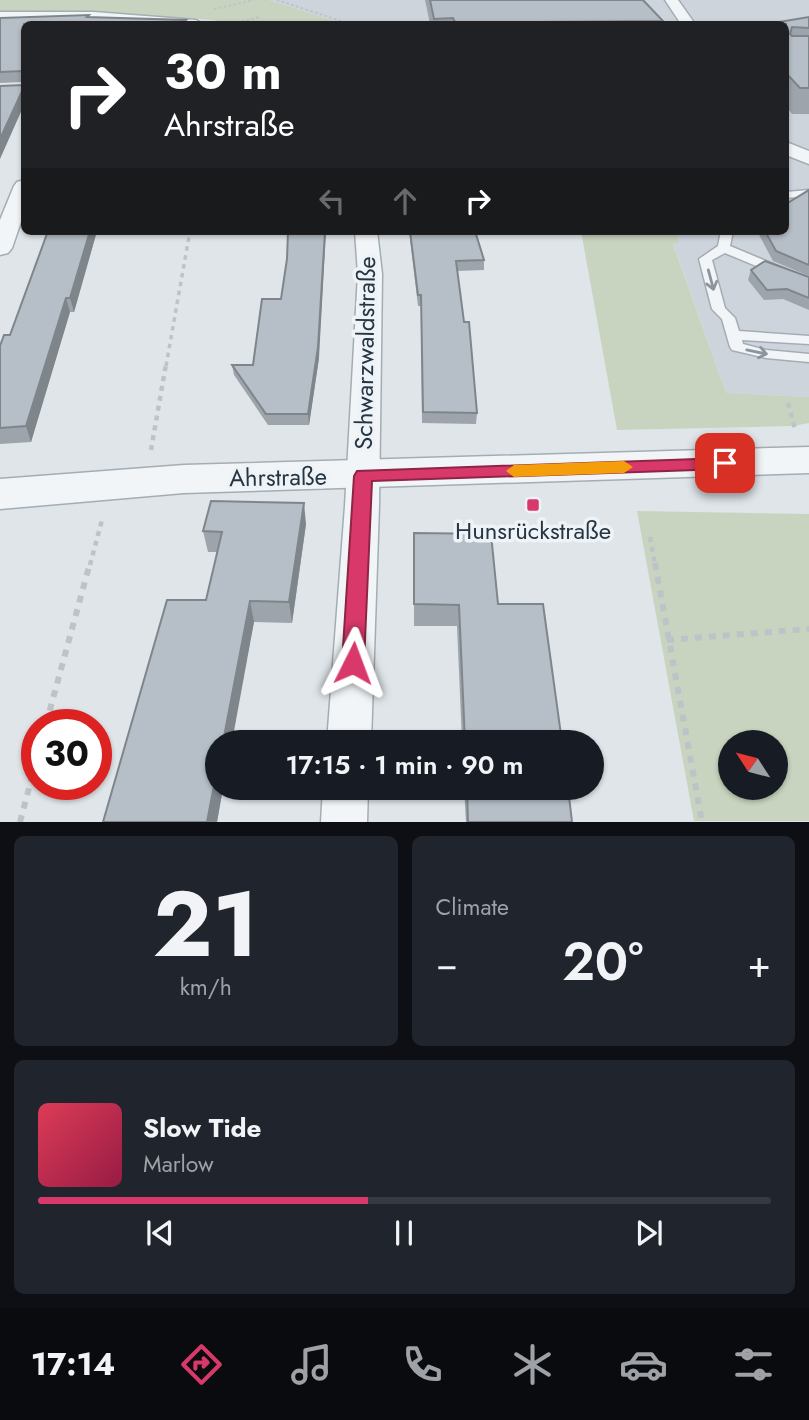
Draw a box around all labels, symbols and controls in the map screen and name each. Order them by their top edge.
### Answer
text: 30 m [164,37,282,107]
icon: right [49,49,140,140]
text: Ahrstraße [164,102,294,148]
icon: left [313,182,351,220]
icon: ahead [386,182,424,220]
icon: right [459,182,497,220]
street label: Schwarzwaldstraße [346,256,384,450]
one-way arrow [705,268,718,291]
one-way arrow [745,345,768,359]
pin [695,433,755,493]
icon: arrive [706,444,744,482]
street label: Ahrstraße [229,459,327,495]
marker: Hunsrückstraße [525,497,541,513]
place label: Hunsrückstraße [455,513,611,548]
position arrow [316,626,390,700]
speed limit sign: 30 [21,709,112,800]
north arrow [718,730,788,800]
map controls [718,730,788,800]
text: 17:15 · 1 min · 90 m [286,746,523,784]
text: 21 [153,859,259,990]
text: Climate [436,890,509,924]
text: 20° [562,924,643,1000]
text: − [436,936,458,991]
text: + [748,936,771,991]
text: km/h [180,970,232,1004]
text: Slow Tide [143,1109,262,1147]
text: Marlow [143,1147,214,1181]
icon: previous [141,1214,179,1252]
icon: pause [385,1214,423,1252]
icon: next [630,1214,668,1252]
icon: directions [177,1340,226,1389]
icon: music [287,1340,336,1389]
icon: phone [398,1340,447,1389]
icon: climate [508,1340,557,1389]
icon: car [619,1340,668,1389]
icon: filters [729,1340,778,1389]
text: 17:14 [31,1341,115,1387]

